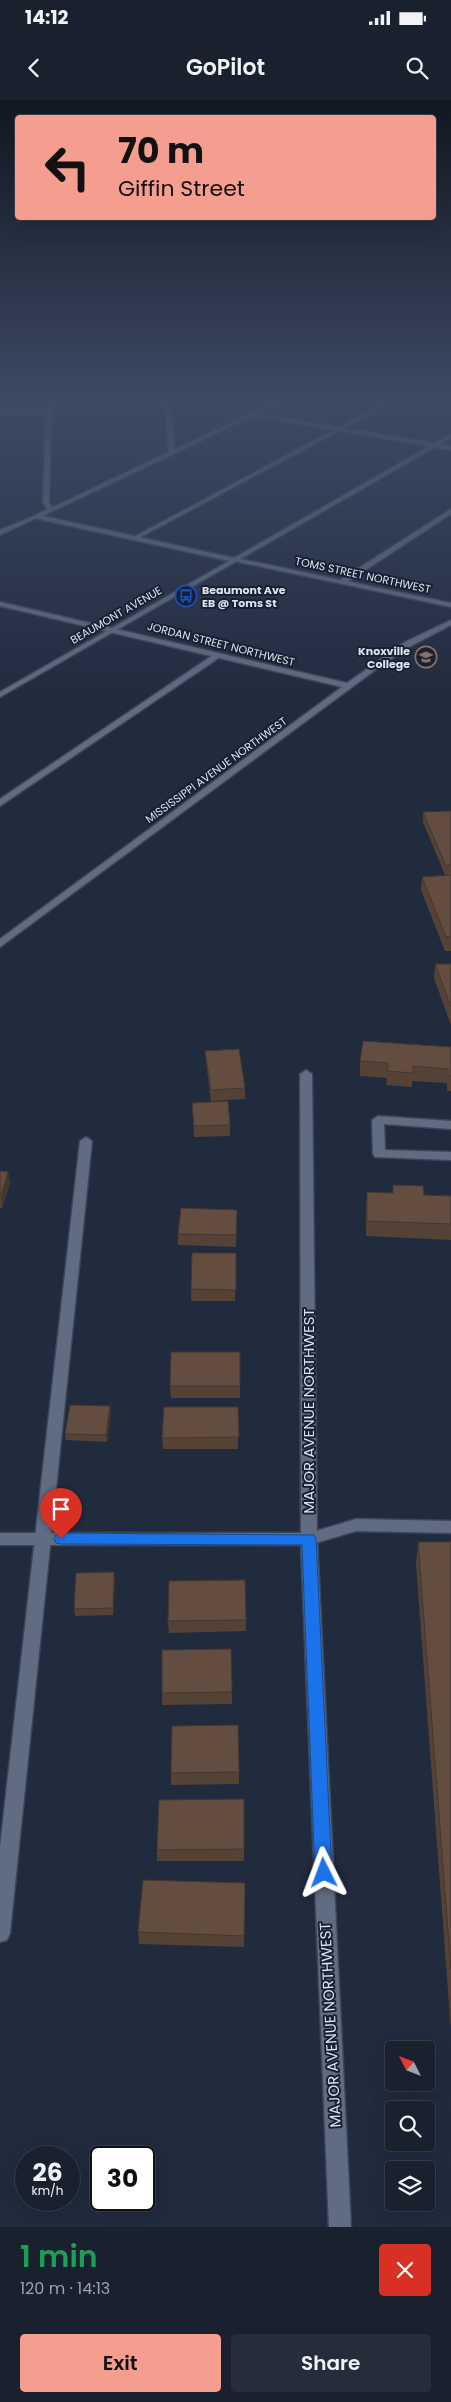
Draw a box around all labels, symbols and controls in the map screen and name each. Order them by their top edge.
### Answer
text: 14:12 [25,4,68,31]
text: GoPilot [186,52,265,83]
icon: back [20,54,48,82]
icon: search [403,54,431,82]
text: 70 m [118,126,204,175]
icon: left [35,135,100,200]
text: Giffin Street [118,173,245,204]
street label: TOMS STREET NORTHWEST [294,553,432,597]
street label: BEAUMONT AVENUE [67,582,165,648]
place label: Beaumont Ave EB @ Toms St [202,582,286,611]
bus stop icon: Beaumont Ave EB @ Toms St [174,584,198,608]
street label: JORDAN STREET NORTHWEST [145,618,297,670]
place label: Knoxville College [358,643,410,672]
school or university icon: Knoxville College [414,645,438,669]
street label: MISSISSIPPI AVENUE NORTHWEST [142,713,290,827]
street label: MAJOR AVENUE NORTHWEST [298,1308,319,1514]
pin [40,1488,82,1539]
icon: arrive [47,1495,75,1523]
position arrow [297,1846,349,1898]
street label: MAJOR AVENUE NORTHWEST [314,1922,346,2128]
north arrow [385,2041,435,2091]
map controls [385,2041,435,2211]
button: search [385,2101,435,2151]
speed limit sign: 30 [90,2146,155,2211]
text: 26 [32,2155,63,2190]
button: layers [385,2161,435,2211]
text: km/h [32,2182,63,2199]
text: 1 min [20,2235,98,2278]
button: close [379,2244,431,2296]
text: 120 m · 14:13 [20,2277,110,2300]
button: Exit [20,2334,221,2392]
button: Share [231,2334,431,2392]

